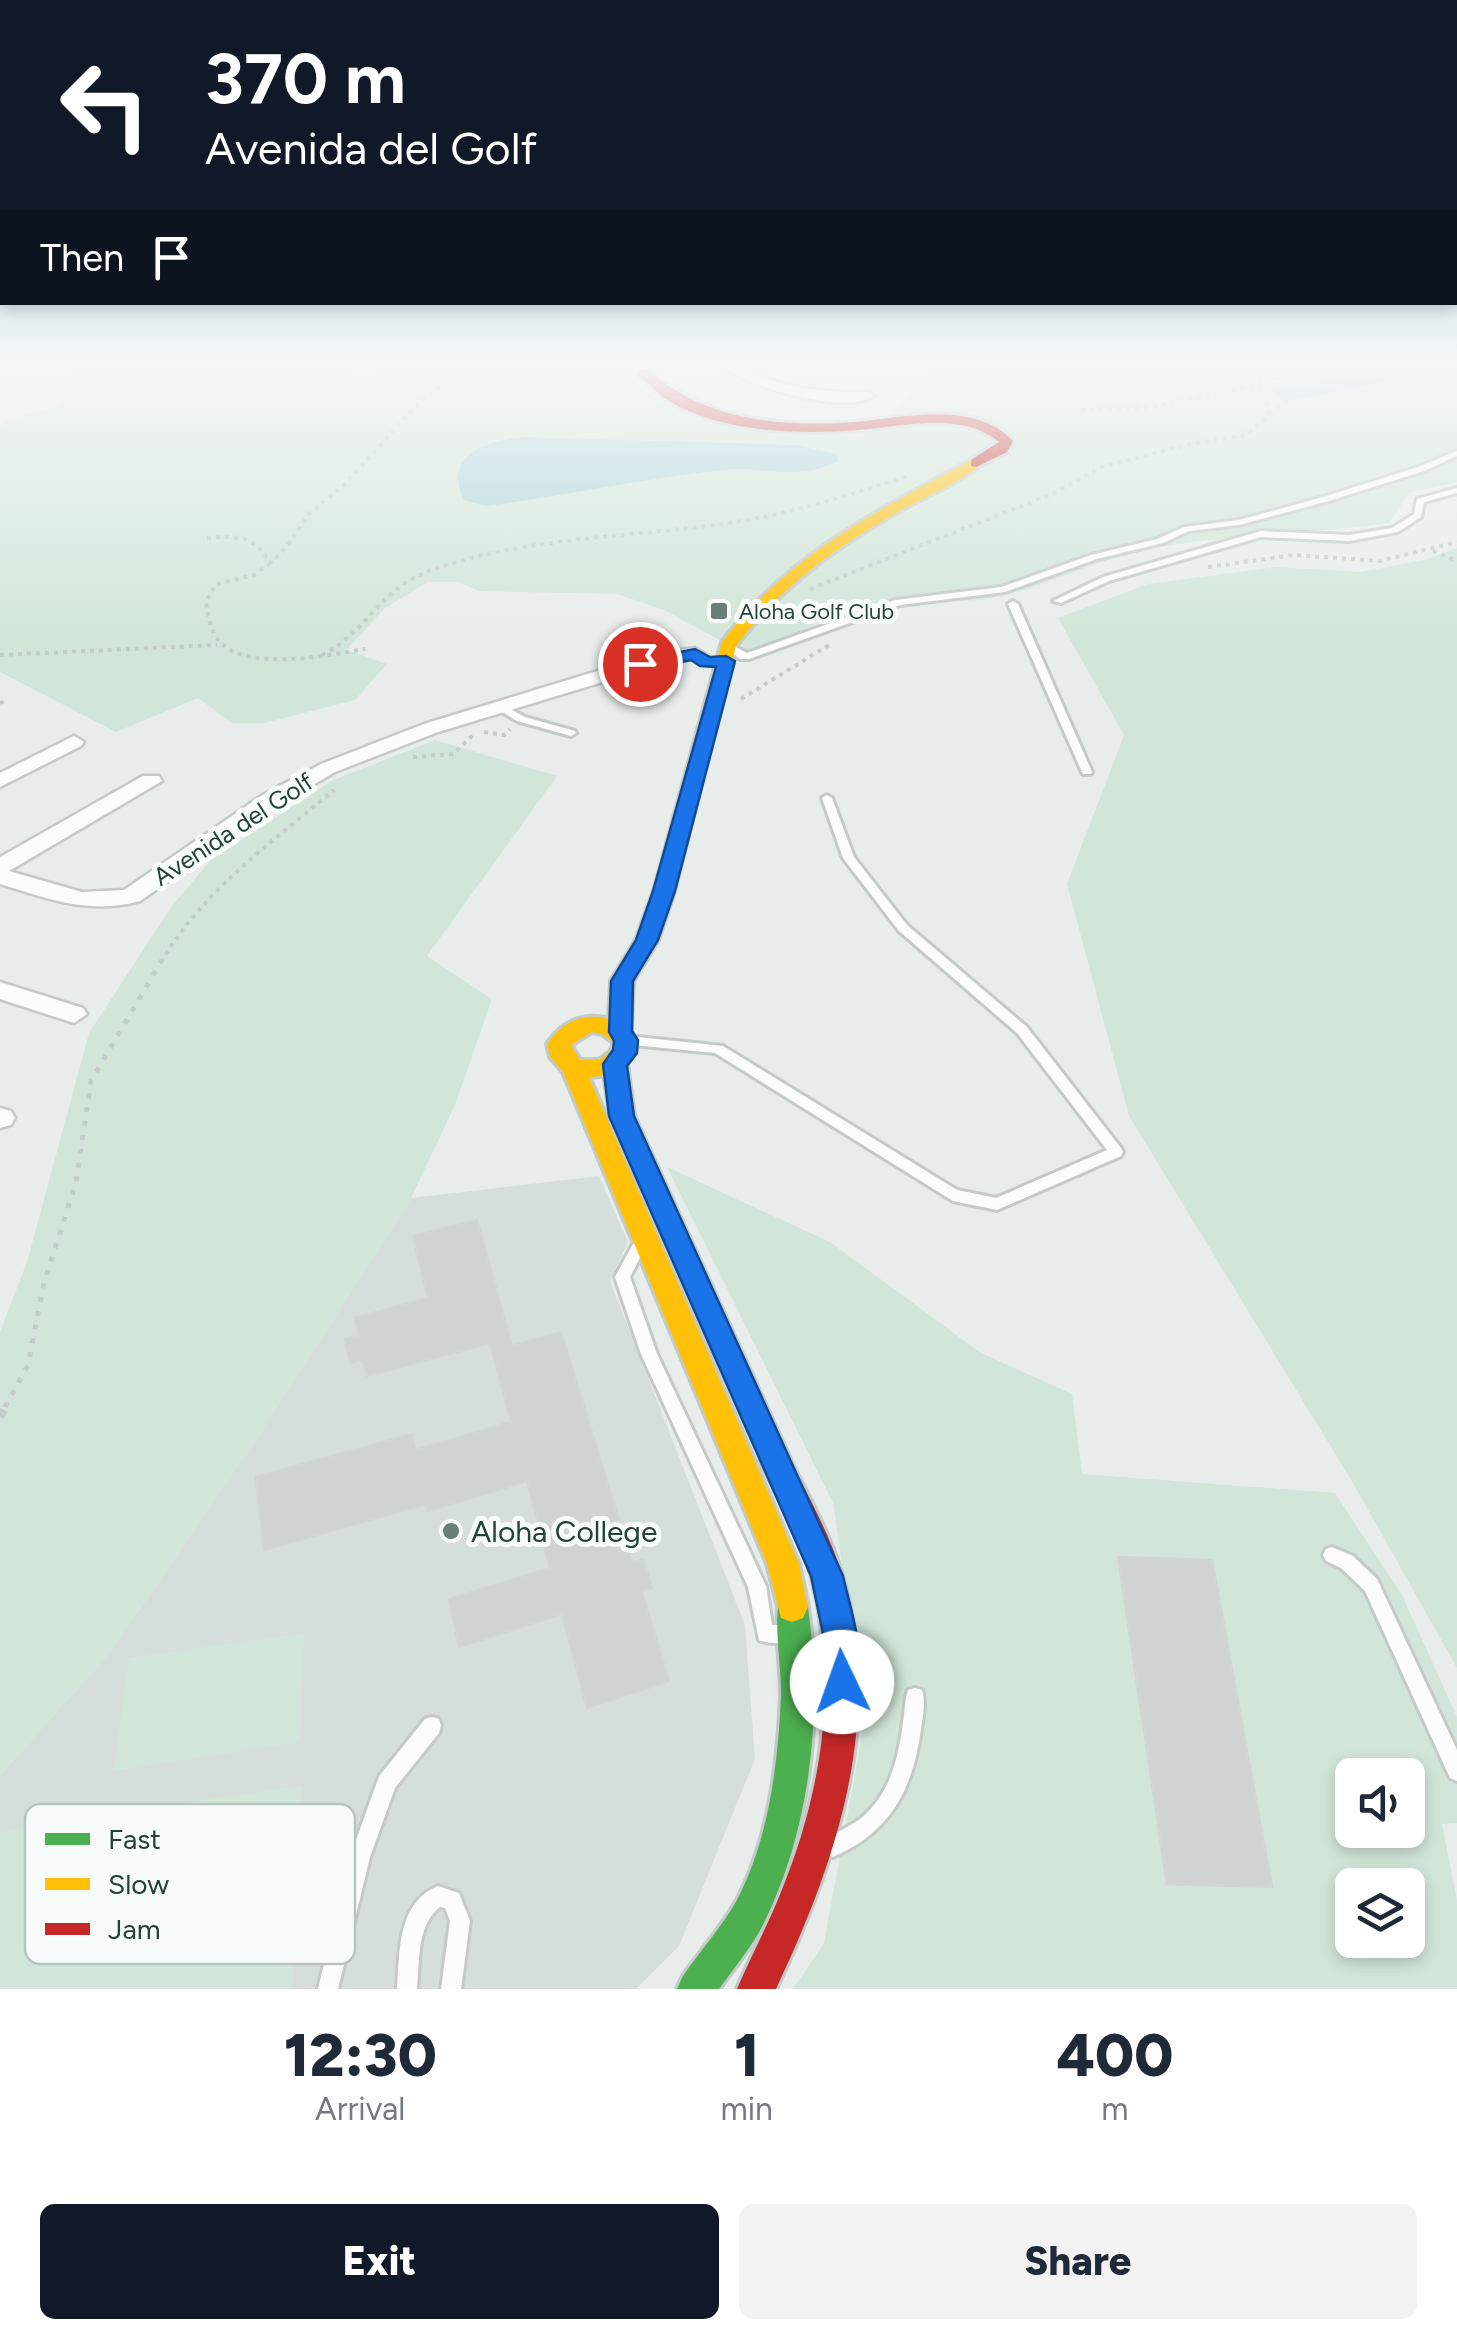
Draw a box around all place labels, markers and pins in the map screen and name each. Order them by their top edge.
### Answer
place label: Aloha Golf Club [739,598,894,625]
marker: Aloha Golf Club [708,600,730,622]
pin [598,622,683,707]
place label: Aloha College [471,1513,657,1550]
marker: Aloha College [440,1520,462,1542]

